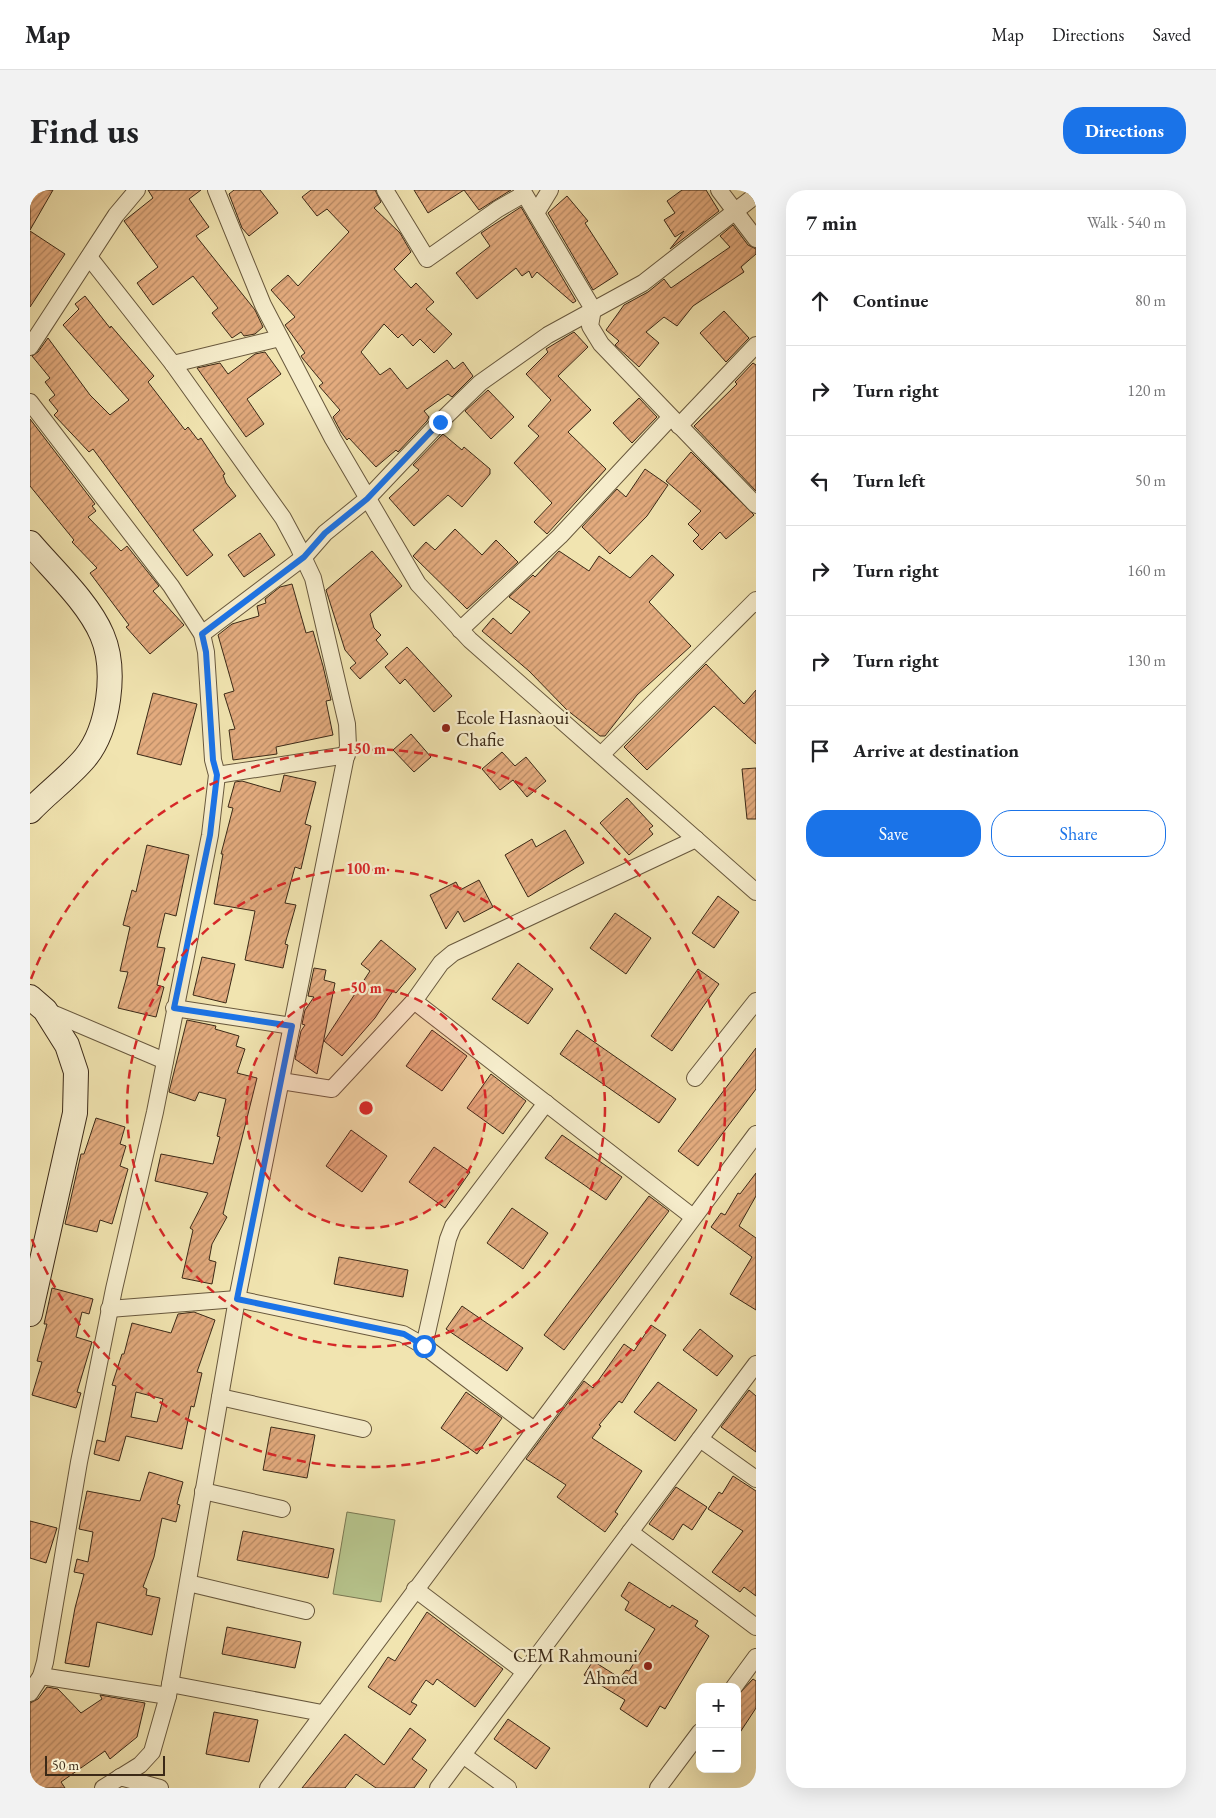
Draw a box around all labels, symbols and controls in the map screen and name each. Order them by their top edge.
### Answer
text: Map [25,19,70,50]
text: Map [992,23,1024,46]
text: Directions [1052,23,1124,46]
text: Saved [1152,23,1191,46]
button: Directions [1063,107,1186,154]
text: Find us [30,108,139,153]
text: 7 min [806,209,857,236]
text: Walk · 540 m [1087,212,1166,233]
icon: ahead [806,287,834,315]
text: Continue [853,288,928,313]
text: 80 m [1135,290,1166,311]
icon: right [806,377,834,405]
text: Turn right [853,378,939,403]
text: 120 m [1127,380,1166,401]
route end [429,411,452,434]
icon: left [806,467,834,495]
text: Turn left [853,468,925,493]
text: 50 m [1135,470,1166,491]
icon: right [806,557,834,585]
text: Turn right [853,558,939,583]
text: 160 m [1127,560,1166,581]
icon: right [806,647,834,675]
text: Turn right [853,648,939,673]
text: 130 m [1127,650,1166,671]
place label: Ecole Hasnaoui Chafie [456,705,570,752]
marker: Ecole Hasnaoui Chafie [440,722,452,734]
icon: arrive [806,737,834,765]
text: Arrive at destination [853,738,1019,763]
text: 150 m [346,739,386,758]
button: Save [806,810,981,857]
button: Share [991,810,1166,857]
text: 100 m [346,859,386,878]
text: 50 m [350,978,382,997]
centre of rings [357,1099,375,1117]
route start [413,1335,436,1358]
place label: CEM Rahmouni Ahmed [513,1643,638,1690]
marker: CEM Rahmouni Ahmed [642,1660,654,1672]
map controls [696,1683,741,1773]
button: + [696,1683,741,1728]
button: − [696,1728,741,1773]
scale bar [45,1753,165,1776]
text: 50 m [52,1756,79,1774]

